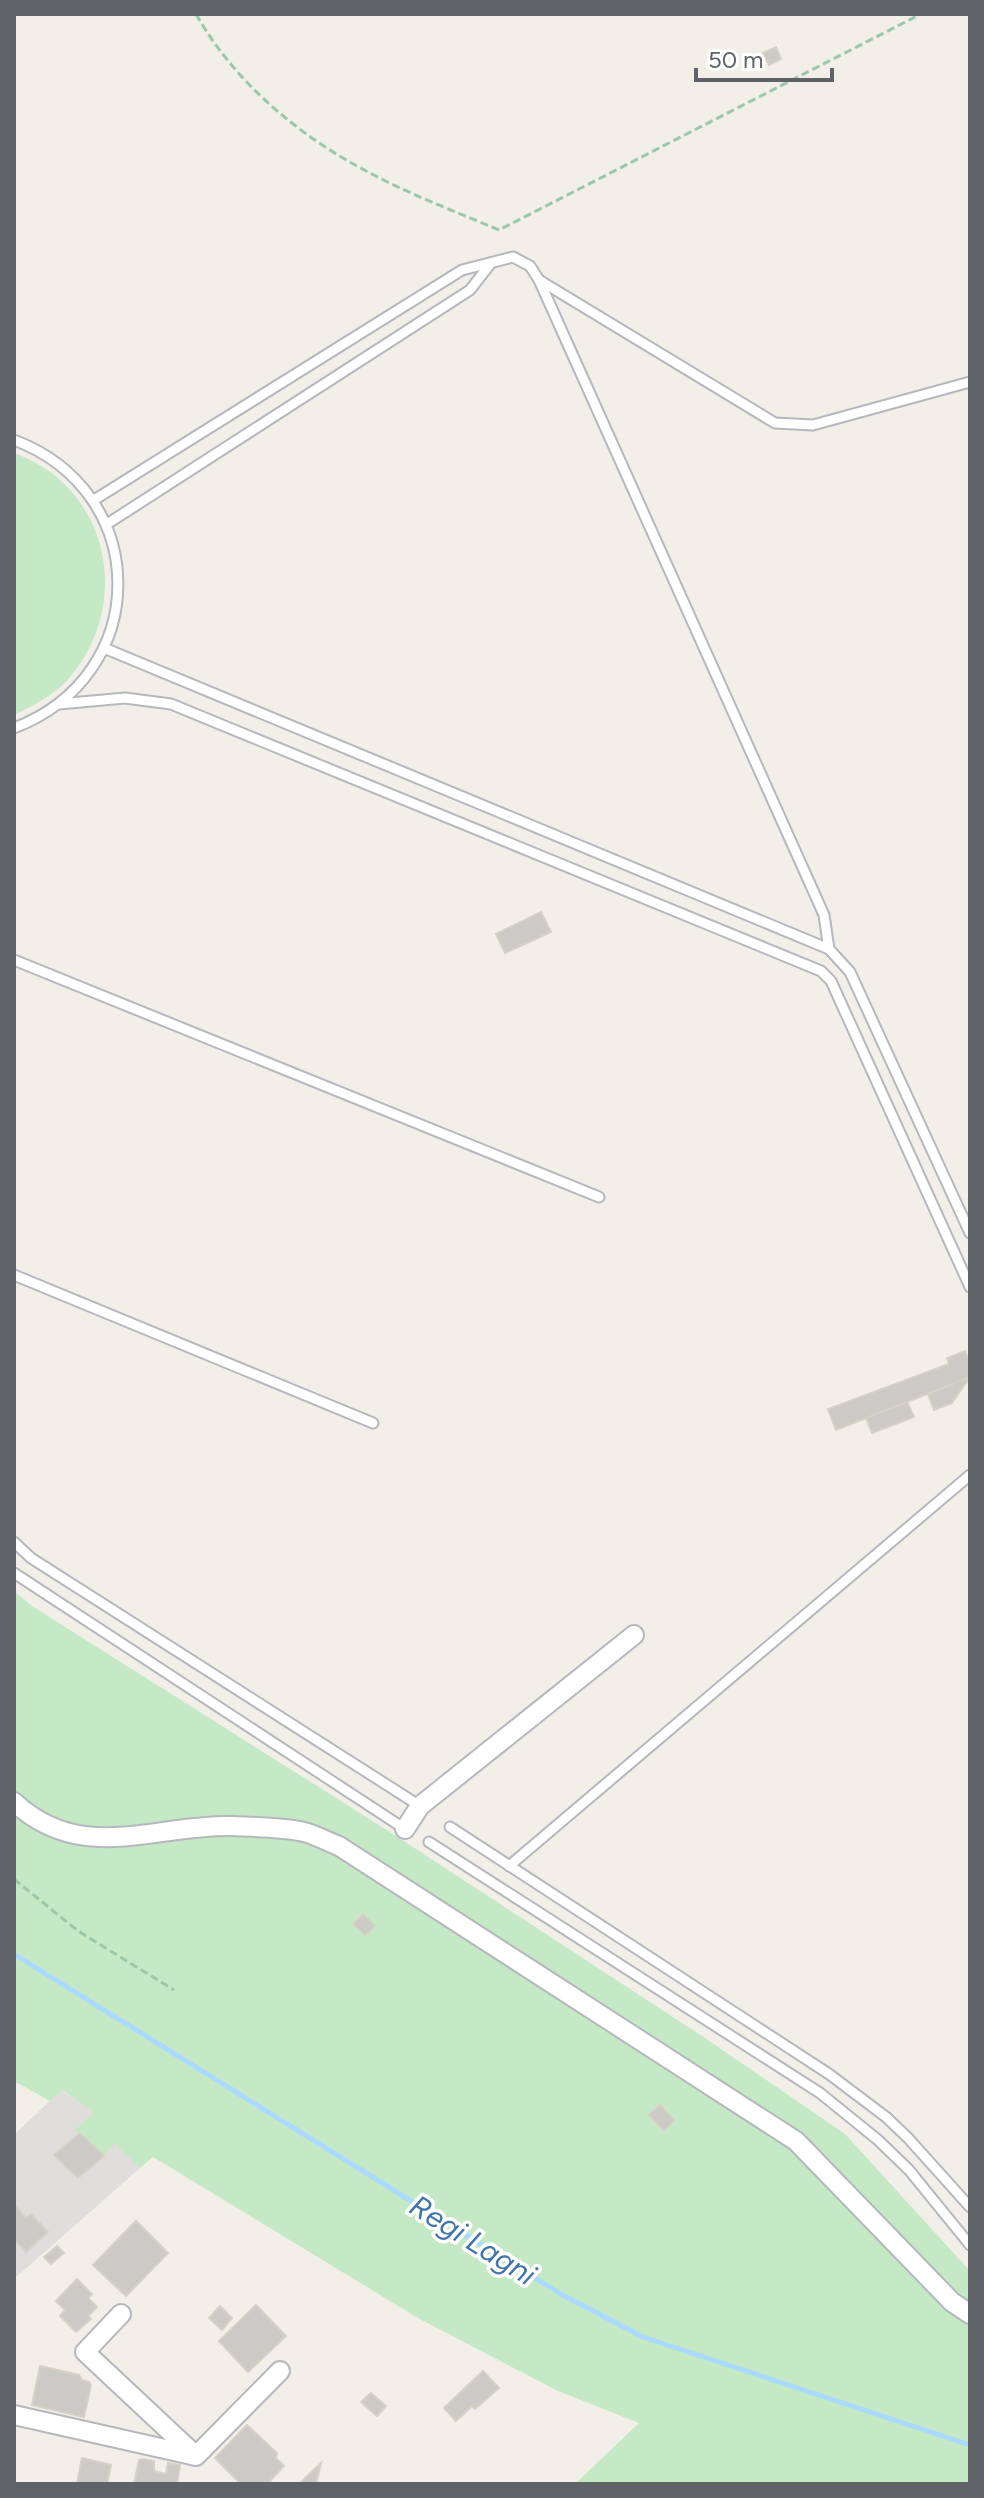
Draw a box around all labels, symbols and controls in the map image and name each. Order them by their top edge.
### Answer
scale bar [696,32,832,82]
text: 50 m [708,45,764,74]
water label: Regi Lagni [403,2187,544,2294]

